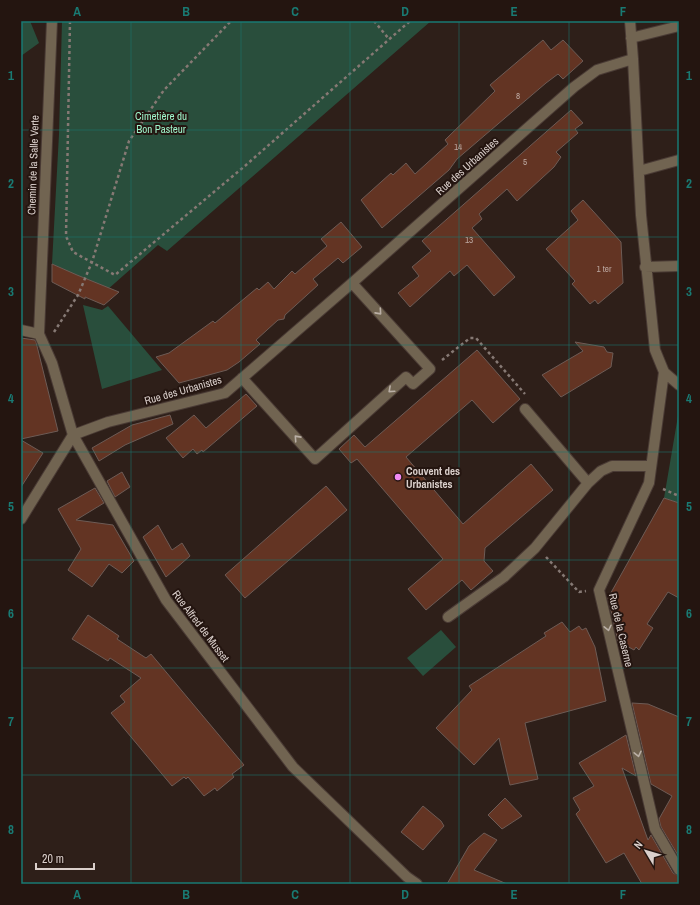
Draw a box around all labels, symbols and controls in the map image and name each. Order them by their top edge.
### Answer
text: A [73,3,81,20]
text: B [182,3,190,20]
text: C [291,3,299,20]
text: D [401,3,409,20]
text: E [510,3,518,20]
text: F [620,3,627,20]
text: 1 [8,67,14,84]
text: 1 [686,67,692,84]
house number: 8 [516,90,520,102]
park label: Cimetière du Bon Pasteur [135,109,187,136]
street label: Chemin de la Salle Verte [24,115,42,215]
street label: Rue des Urbanistes [433,134,502,198]
house number: 14 [454,141,462,153]
house number: 5 [523,156,527,168]
text: 2 [8,175,14,192]
text: 2 [686,175,692,192]
house number: 13 [465,234,473,246]
house number: 1 ter [597,263,612,275]
text: 3 [8,283,14,300]
text: 3 [686,283,692,300]
one-way arrow [374,308,381,315]
street label: Rue des Urbanistes [143,372,224,408]
one-way arrow [388,385,396,393]
text: 4 [8,390,14,407]
text: 4 [686,390,692,407]
one-way arrow [295,436,302,443]
place label: Couvent des Urbanistes [406,464,460,491]
marker: Couvent des Urbanistes [393,472,403,482]
text: 5 [8,498,14,515]
text: 5 [686,498,692,515]
street label: Rue Alfred de Musset [169,587,233,665]
street label: Rue de la Caserne [606,592,636,668]
text: 6 [8,605,14,622]
text: 6 [686,605,692,622]
one-way arrow [604,624,612,631]
text: 7 [8,713,14,730]
text: 7 [686,713,692,730]
one-way arrow [633,751,641,757]
text: 8 [8,821,14,838]
text: 8 [686,821,692,838]
north arrow [626,831,666,871]
text: N [631,838,646,852]
scale bar [36,845,94,871]
text: 20 m [42,851,64,867]
text: A [73,886,81,903]
text: B [182,886,190,903]
text: C [291,886,299,903]
text: D [401,886,409,903]
text: E [510,886,518,903]
text: F [620,886,627,903]

